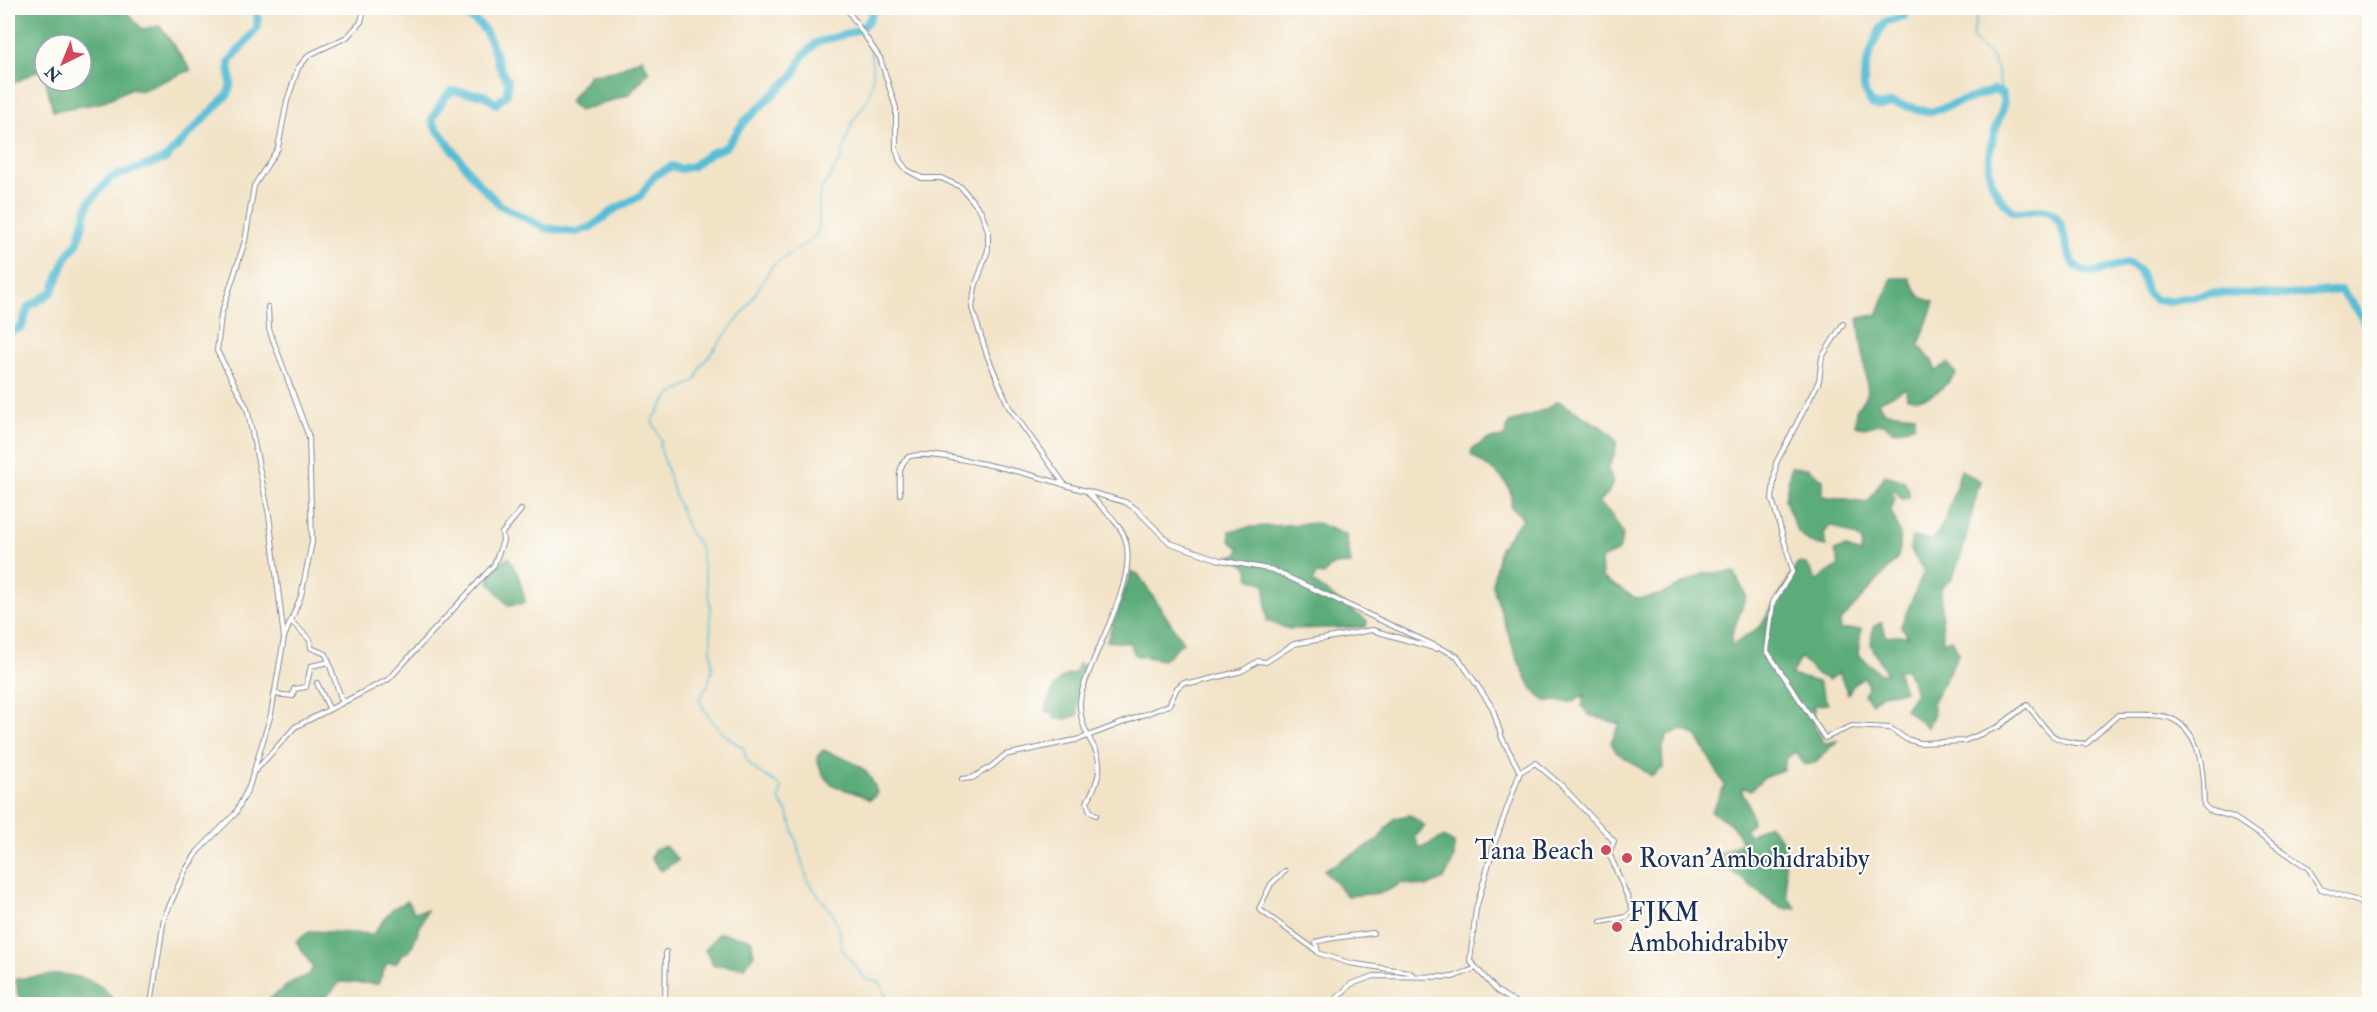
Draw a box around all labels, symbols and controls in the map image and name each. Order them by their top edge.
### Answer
north arrow [33,33,93,93]
text: N [41,61,66,86]
place label: Tana Beach [1475,835,1594,867]
marker: Tana Beach [1599,843,1613,857]
place label: Rovan'Ambohidrabiby [1639,843,1870,875]
marker: Rovan'Ambohidrabiby [1620,851,1634,865]
place label: FJKM Ambohidrabiby [1628,897,1788,959]
marker: FJKM Ambohidrabiby [1610,920,1624,934]

